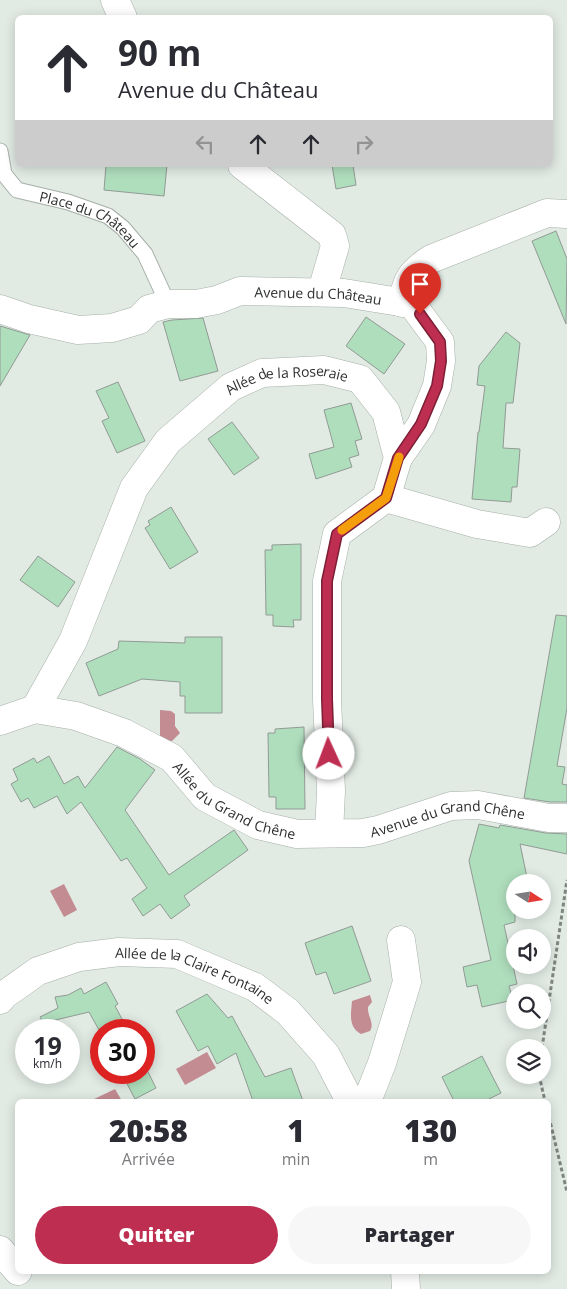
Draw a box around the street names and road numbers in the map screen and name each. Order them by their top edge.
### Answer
street label: Place du Château [38,186,145,251]
street label: Avenue du Château [254,282,383,308]
street label: Allée de la Roseraie [220,361,350,398]
street label: Allée du Grand Chêne [169,757,298,843]
street label: Avenue du Grand Chêne [369,795,527,841]
street label: Allée de la Claire Fontaine [115,942,278,1008]

